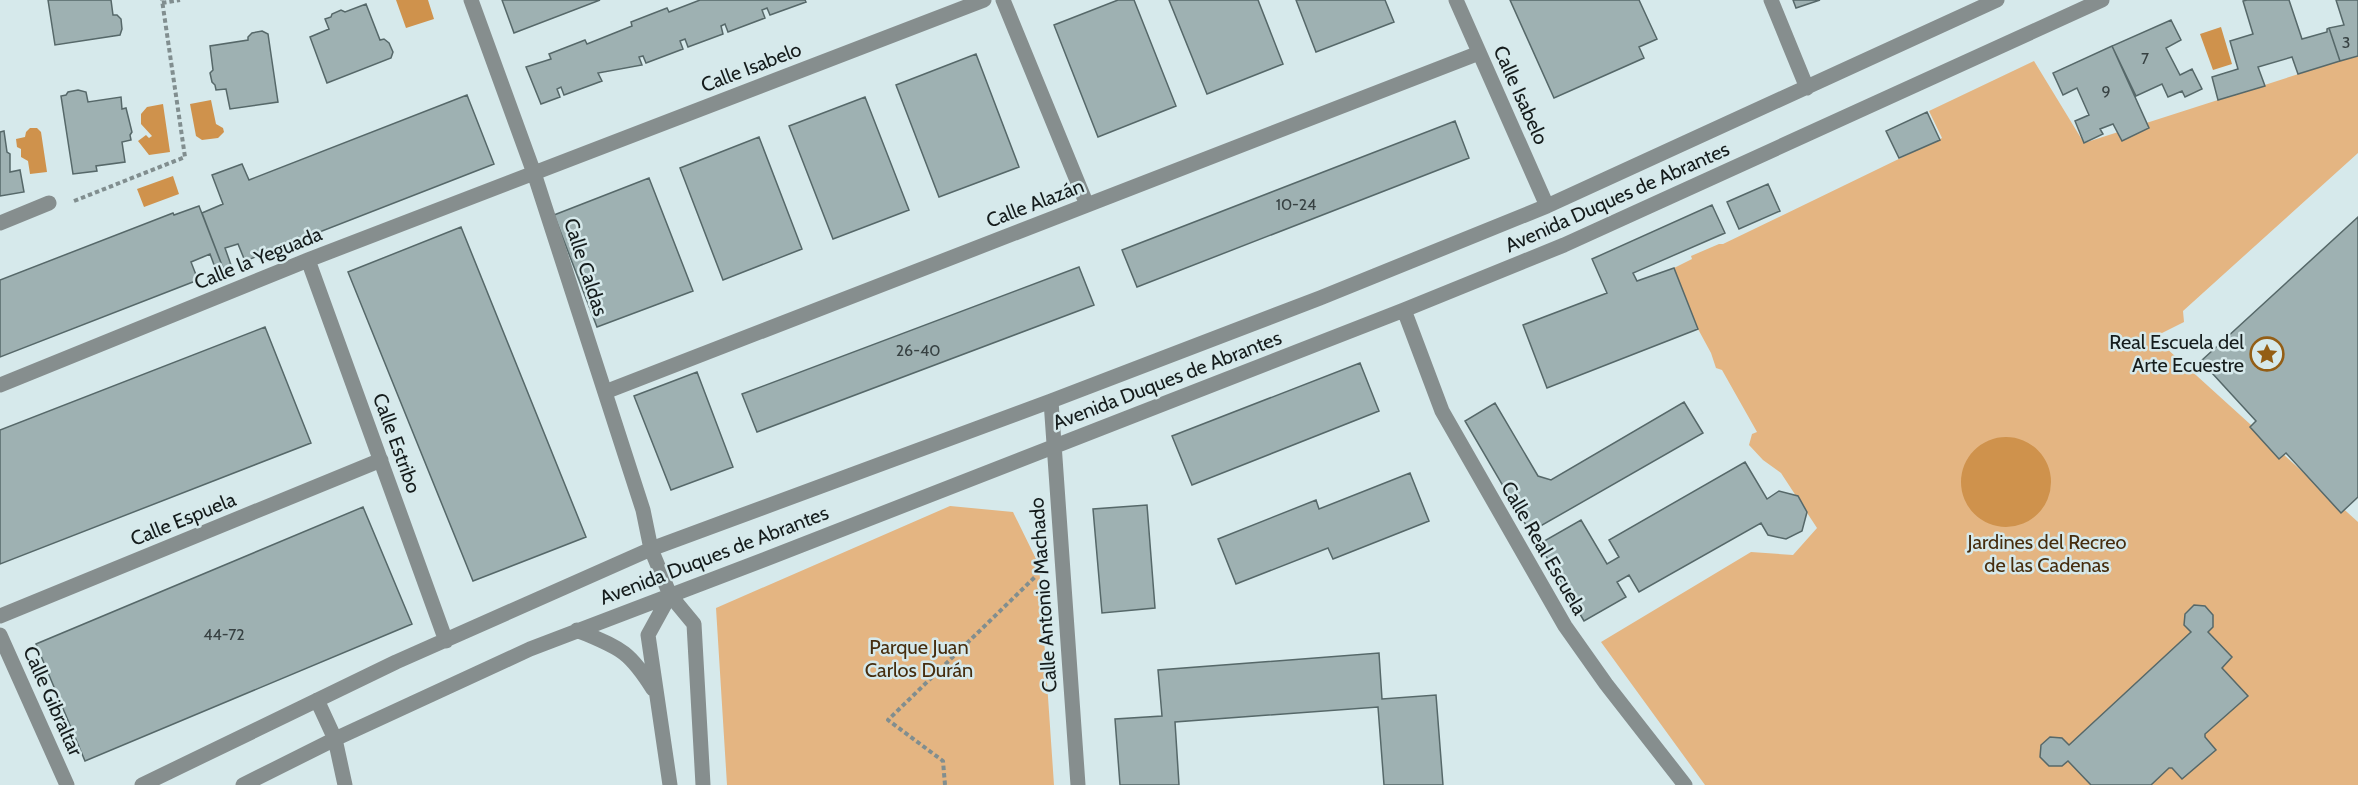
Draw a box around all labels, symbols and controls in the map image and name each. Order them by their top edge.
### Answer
house number: 3 [2342,33,2350,52]
street label: Calle Isabelo [697,37,805,97]
street label: Calle Isabelo [1489,42,1553,148]
house number: 7 [2141,49,2149,68]
house number: 9 [2101,82,2111,101]
street label: Avenida Duques de Abrantes [1501,137,1733,257]
street label: Calle Alazán [983,173,1087,233]
house number: 10-24 [1276,195,1316,214]
street label: Calle Caldas [559,215,613,319]
street label: Calle la Yeguada [191,221,326,294]
street label: Avenida Duques de Abrantes [1049,325,1285,435]
place label: Real Escuela del Arte Ecuestre [2109,330,2244,377]
place icon: Real Escuela del Arte Ecuestre [2249,336,2285,372]
house number: 26-40 [896,341,940,360]
street label: Calle Estribo [368,390,426,496]
street label: Calle Real Escuela [1496,477,1592,619]
street label: Calle Espuela [127,487,240,551]
street label: Calle Antonio Machado [1024,497,1062,693]
street label: Avenida Duques de Abrantes [596,500,832,610]
park label: Jardines del Recreo de las Cadenas [1967,530,2126,577]
house number: 44-72 [203,625,245,644]
park label: Parque Juan Carlos Durán [865,635,973,682]
street label: Calle Gibraltar [18,642,88,760]

